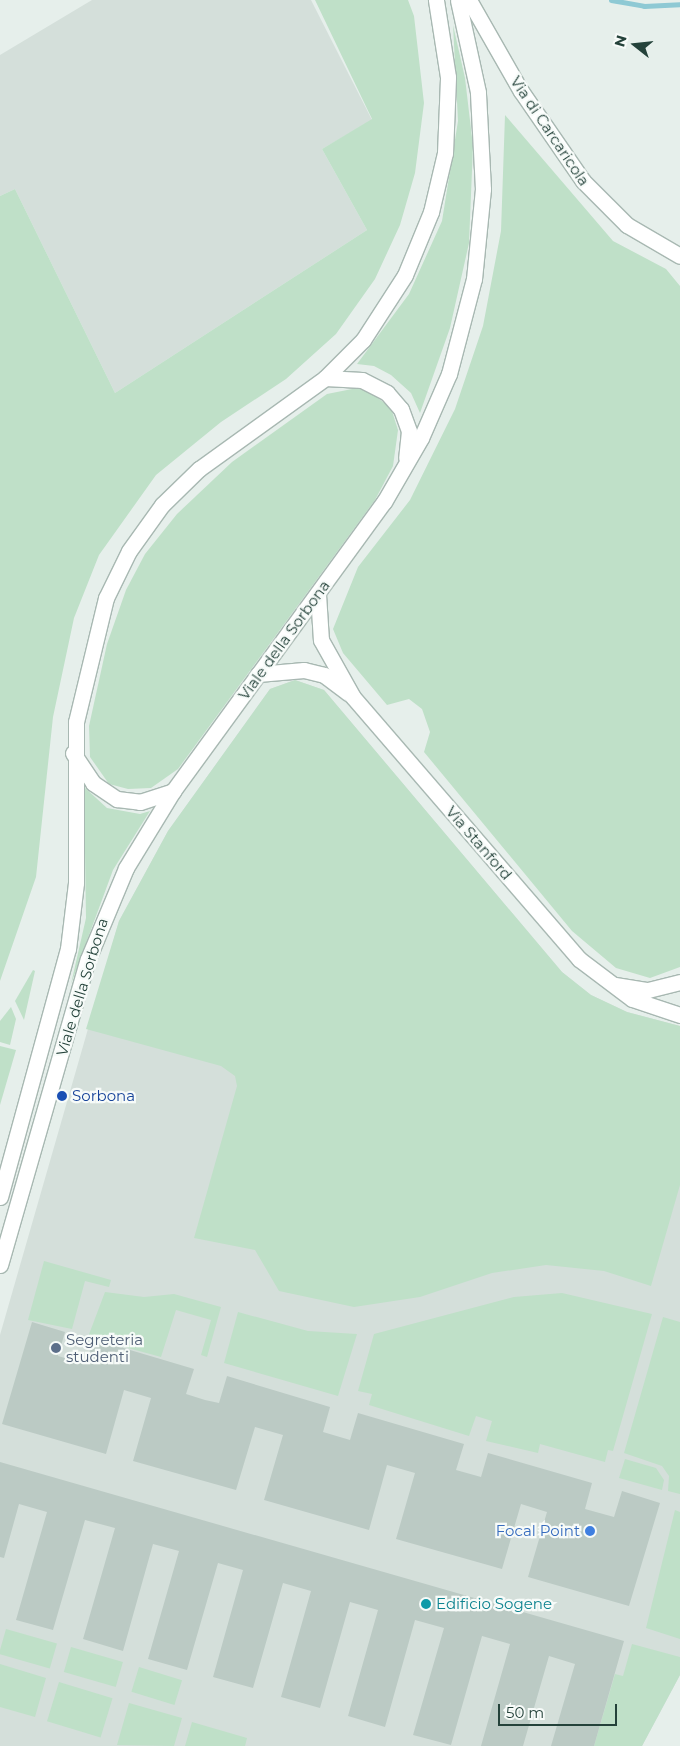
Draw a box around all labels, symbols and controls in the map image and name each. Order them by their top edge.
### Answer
north arrow [610,20,660,70]
text: N [610,33,631,49]
street label: Via di Carcaricola [507,73,593,189]
street label: Viale della Sorbona [235,577,333,703]
street label: Via Stanford [442,803,516,883]
street label: Viale della Sorbona [52,916,112,1058]
place label: Sorbona [72,1087,135,1105]
marker: Sorbona [56,1090,68,1102]
place label: Segreteria studenti [66,1330,143,1365]
marker: Segreteria studenti [50,1342,62,1354]
place label: Focal Point [496,1522,580,1540]
marker: Focal Point [584,1525,596,1537]
place label: Edificio Sogene [436,1595,552,1613]
marker: Edificio Sogene [420,1598,432,1610]
scale bar [500,1694,619,1726]
text: 50 m [506,1703,544,1722]

